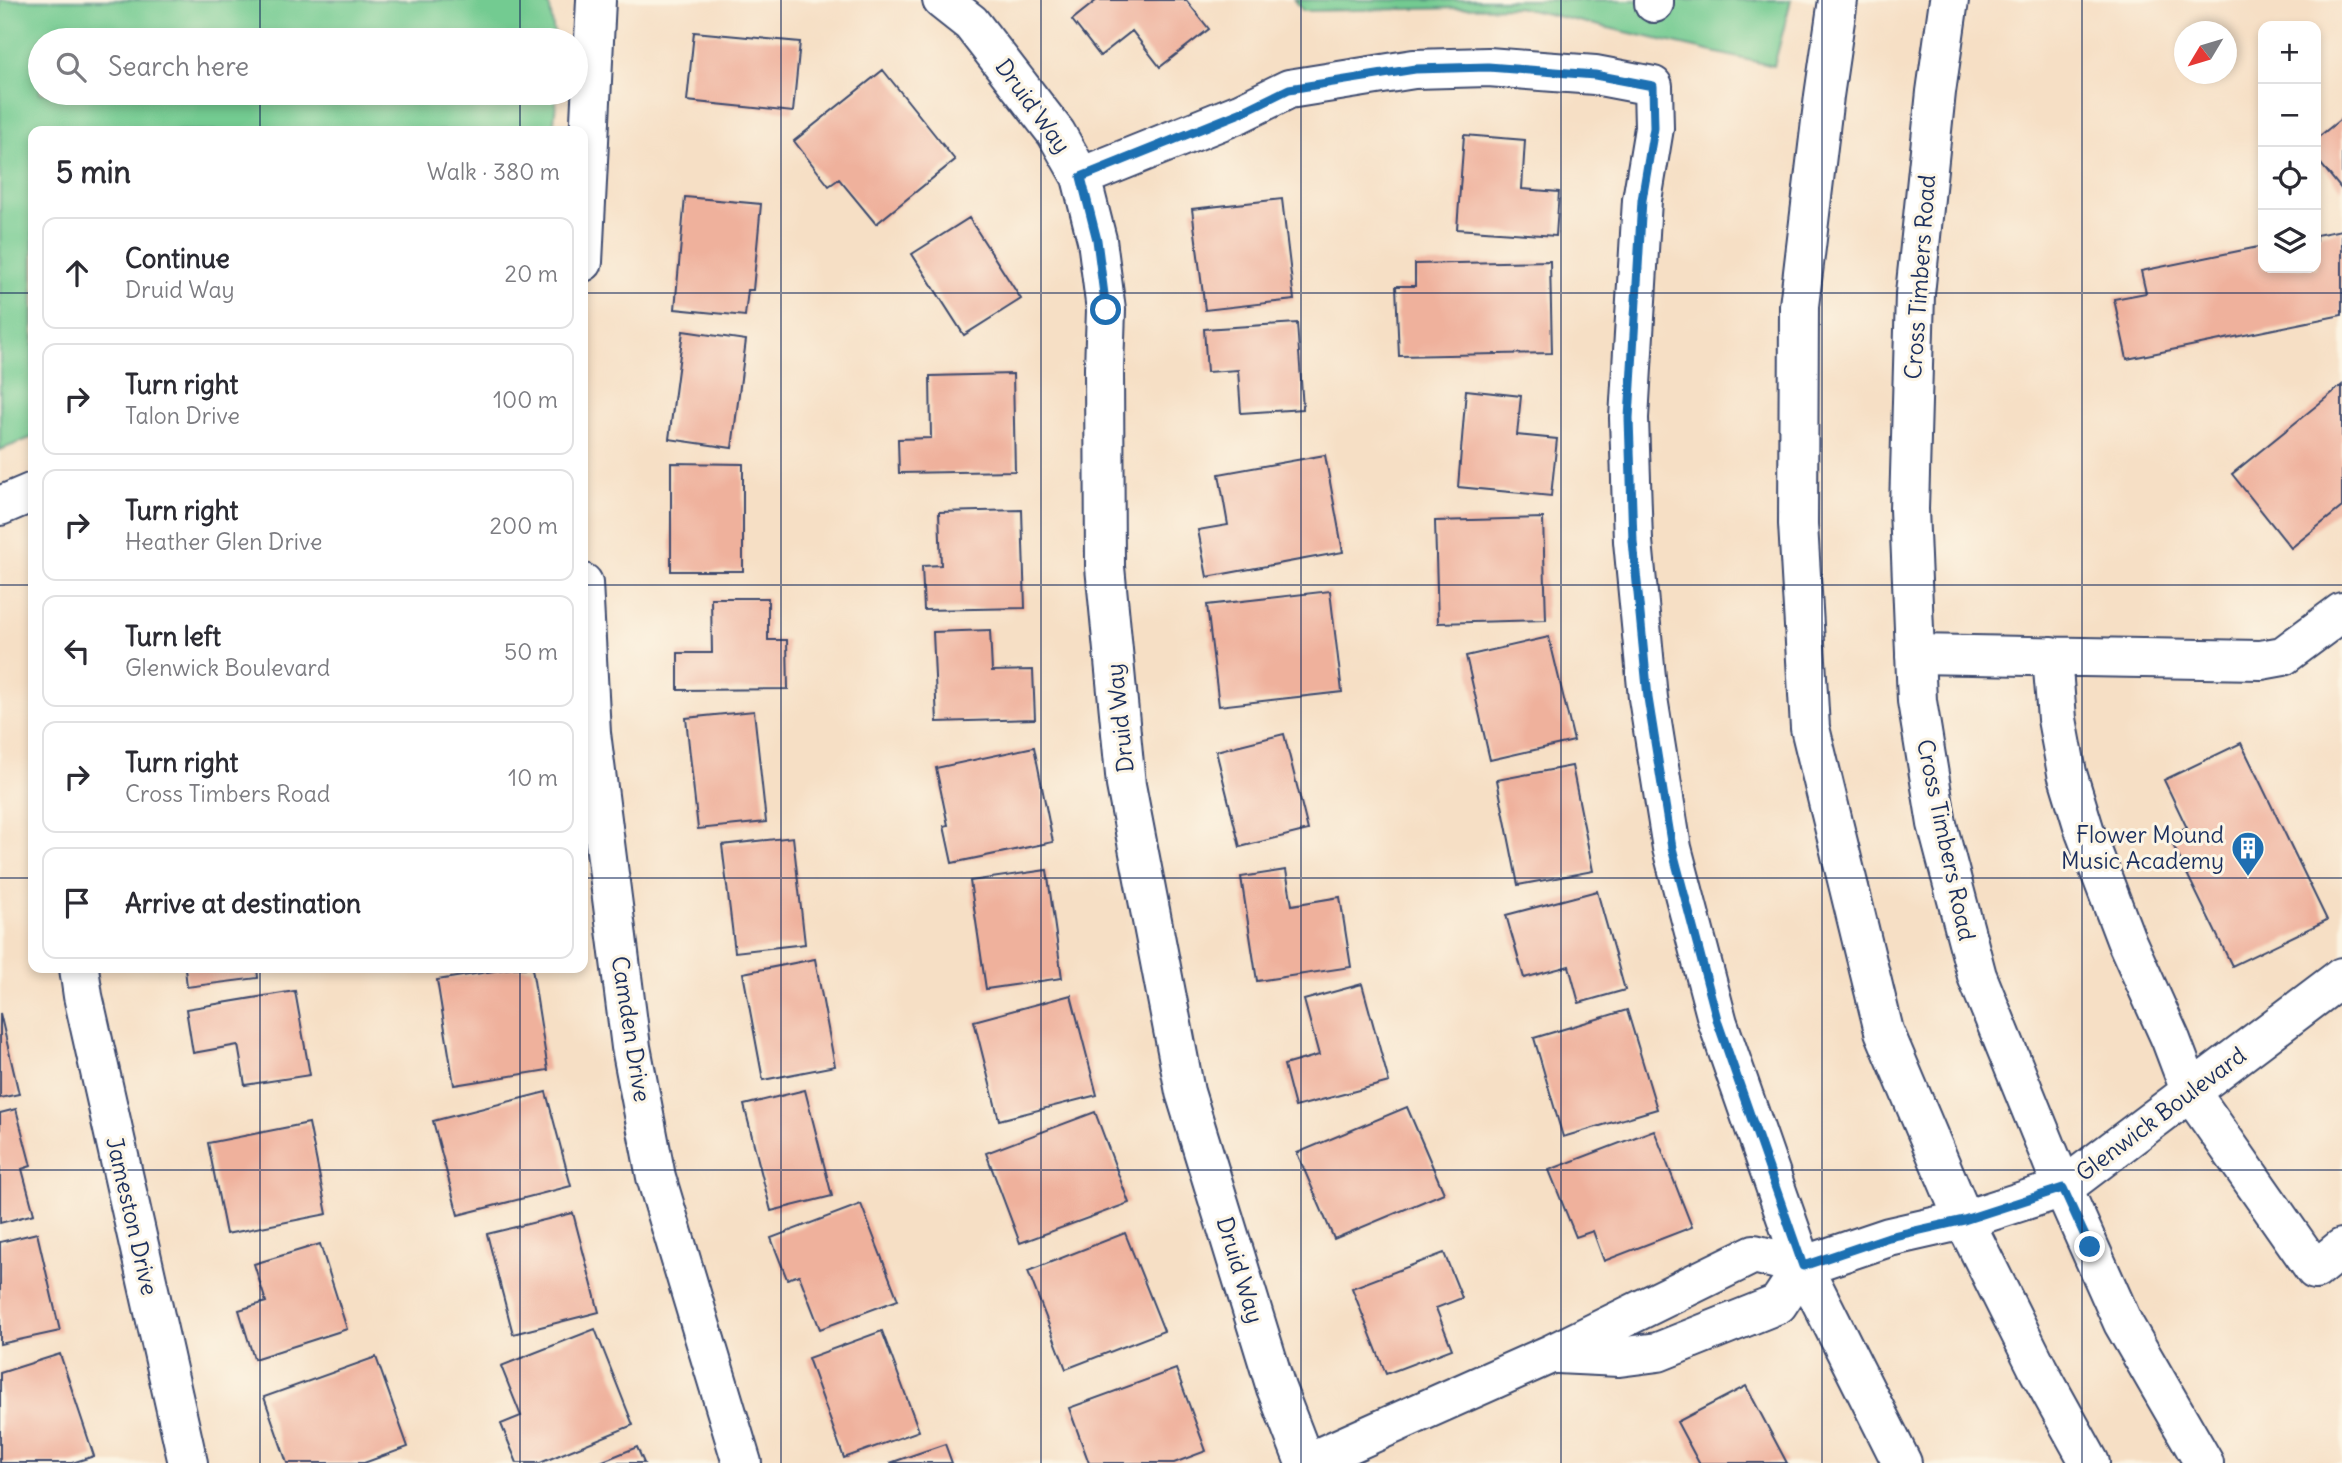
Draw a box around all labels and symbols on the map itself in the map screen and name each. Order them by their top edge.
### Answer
north arrow [2174,21,2237,84]
street label: Druid Way [989,53,1077,159]
street label: Cross Timbers Road [1898,174,1941,380]
route start [1090,294,1121,325]
street label: Druid Way [1099,662,1140,774]
street label: Cross Timbers Road [1911,737,1982,943]
place label: Flower Mound Music Academy [2061,820,2224,875]
building icon: Flower Mound Music Academy [2229,829,2267,878]
street label: Camden Drive [606,954,657,1104]
street label: Glenwick Boulevard [2070,1040,2251,1187]
street label: Jameston Drive [100,1134,165,1298]
street label: Druid Way [1211,1213,1270,1326]
route end [2074,1231,2105,1262]

